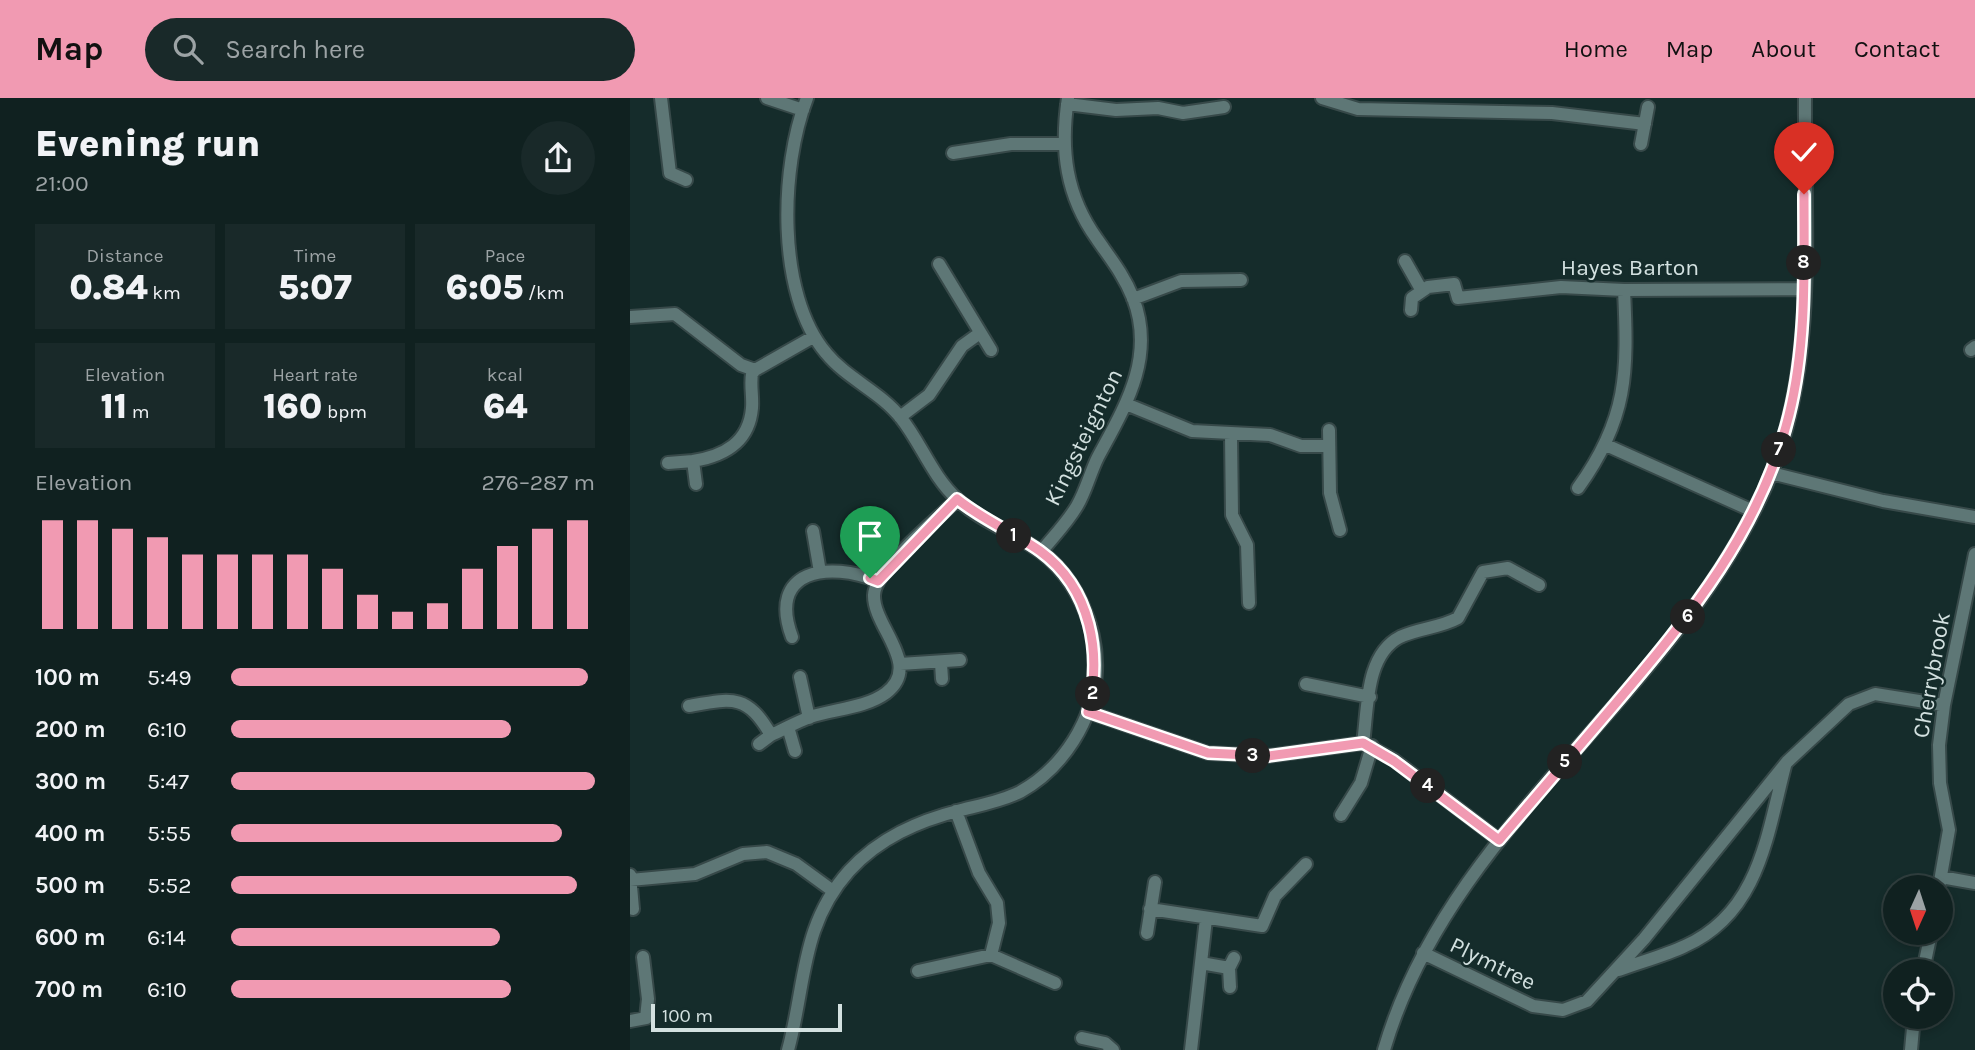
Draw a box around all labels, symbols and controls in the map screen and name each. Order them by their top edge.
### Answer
search box [145,18,635,81]
text: Map [35,30,103,68]
icon: search [169,30,207,68]
text: Search here [225,34,365,65]
text: Home [1564,35,1628,63]
text: Map [1666,35,1713,63]
text: About [1751,35,1816,63]
text: Contact [1854,35,1940,63]
text: Evening run [35,121,260,166]
button: share [521,121,595,195]
pin [1774,122,1834,194]
icon: check [1785,133,1823,171]
text: 21:00 [35,170,89,197]
text: Distance [87,245,163,267]
text: Time [294,245,336,267]
text: Pace [485,245,525,267]
pin: 8 [1786,246,1822,280]
text: 8 [1797,251,1810,273]
street label: Hayes Barton [1561,254,1699,281]
text: 0.84 [69,267,148,308]
text: 5:07 [278,267,352,308]
text: 6:05 [445,267,523,308]
text: km [148,282,181,304]
text: /km [523,282,565,304]
text: Elevation [85,364,165,386]
text: Heart rate [272,364,358,386]
text: kcal [487,364,523,386]
street label: Kingsteignton [1039,364,1128,510]
text: 11 [100,386,127,427]
text: 160 [263,386,322,427]
text: 64 [483,386,527,427]
text: m [127,401,150,423]
text: bpm [322,401,367,423]
pin: 7 [1762,432,1796,468]
text: 7 [1774,438,1783,460]
text: Elevation [35,469,132,496]
text: 276–287 m [482,469,595,496]
pin [840,506,900,578]
icon: arrive [851,517,889,555]
pin: 1 [996,518,1032,554]
text: 1 [1010,524,1017,546]
pin: 6 [1670,600,1706,634]
text: 6 [1682,605,1693,627]
street label: Cherrybrook [1907,610,1956,740]
text: 100 m [35,664,100,691]
text: 5:49 [147,664,191,691]
pin: 2 [1076,676,1110,712]
text: 2 [1087,682,1098,704]
text: 200 m [35,716,106,743]
text: 6:10 [147,716,187,743]
pin: 3 [1236,738,1270,774]
text: 3 [1247,744,1258,766]
pin: 5 [1548,744,1583,780]
text: 5 [1559,750,1570,772]
text: 300 m [35,768,106,795]
text: 5:47 [147,768,189,795]
pin: 4 [1410,768,1446,804]
text: 4 [1422,774,1433,796]
text: 400 m [35,820,105,847]
text: 5:55 [147,820,191,847]
text: 500 m [35,872,105,899]
text: 5:52 [147,872,192,899]
north arrow [1883,875,1953,945]
map controls [1883,875,1953,1029]
text: 600 m [35,924,106,951]
text: 6:14 [147,924,186,951]
street label: Plymtree [1446,931,1540,996]
button: locate [1883,959,1953,1029]
text: 700 m [35,976,103,1003]
text: 6:10 [147,976,187,1003]
scale bar [651,1001,842,1033]
text: 100 m [662,1005,713,1027]

